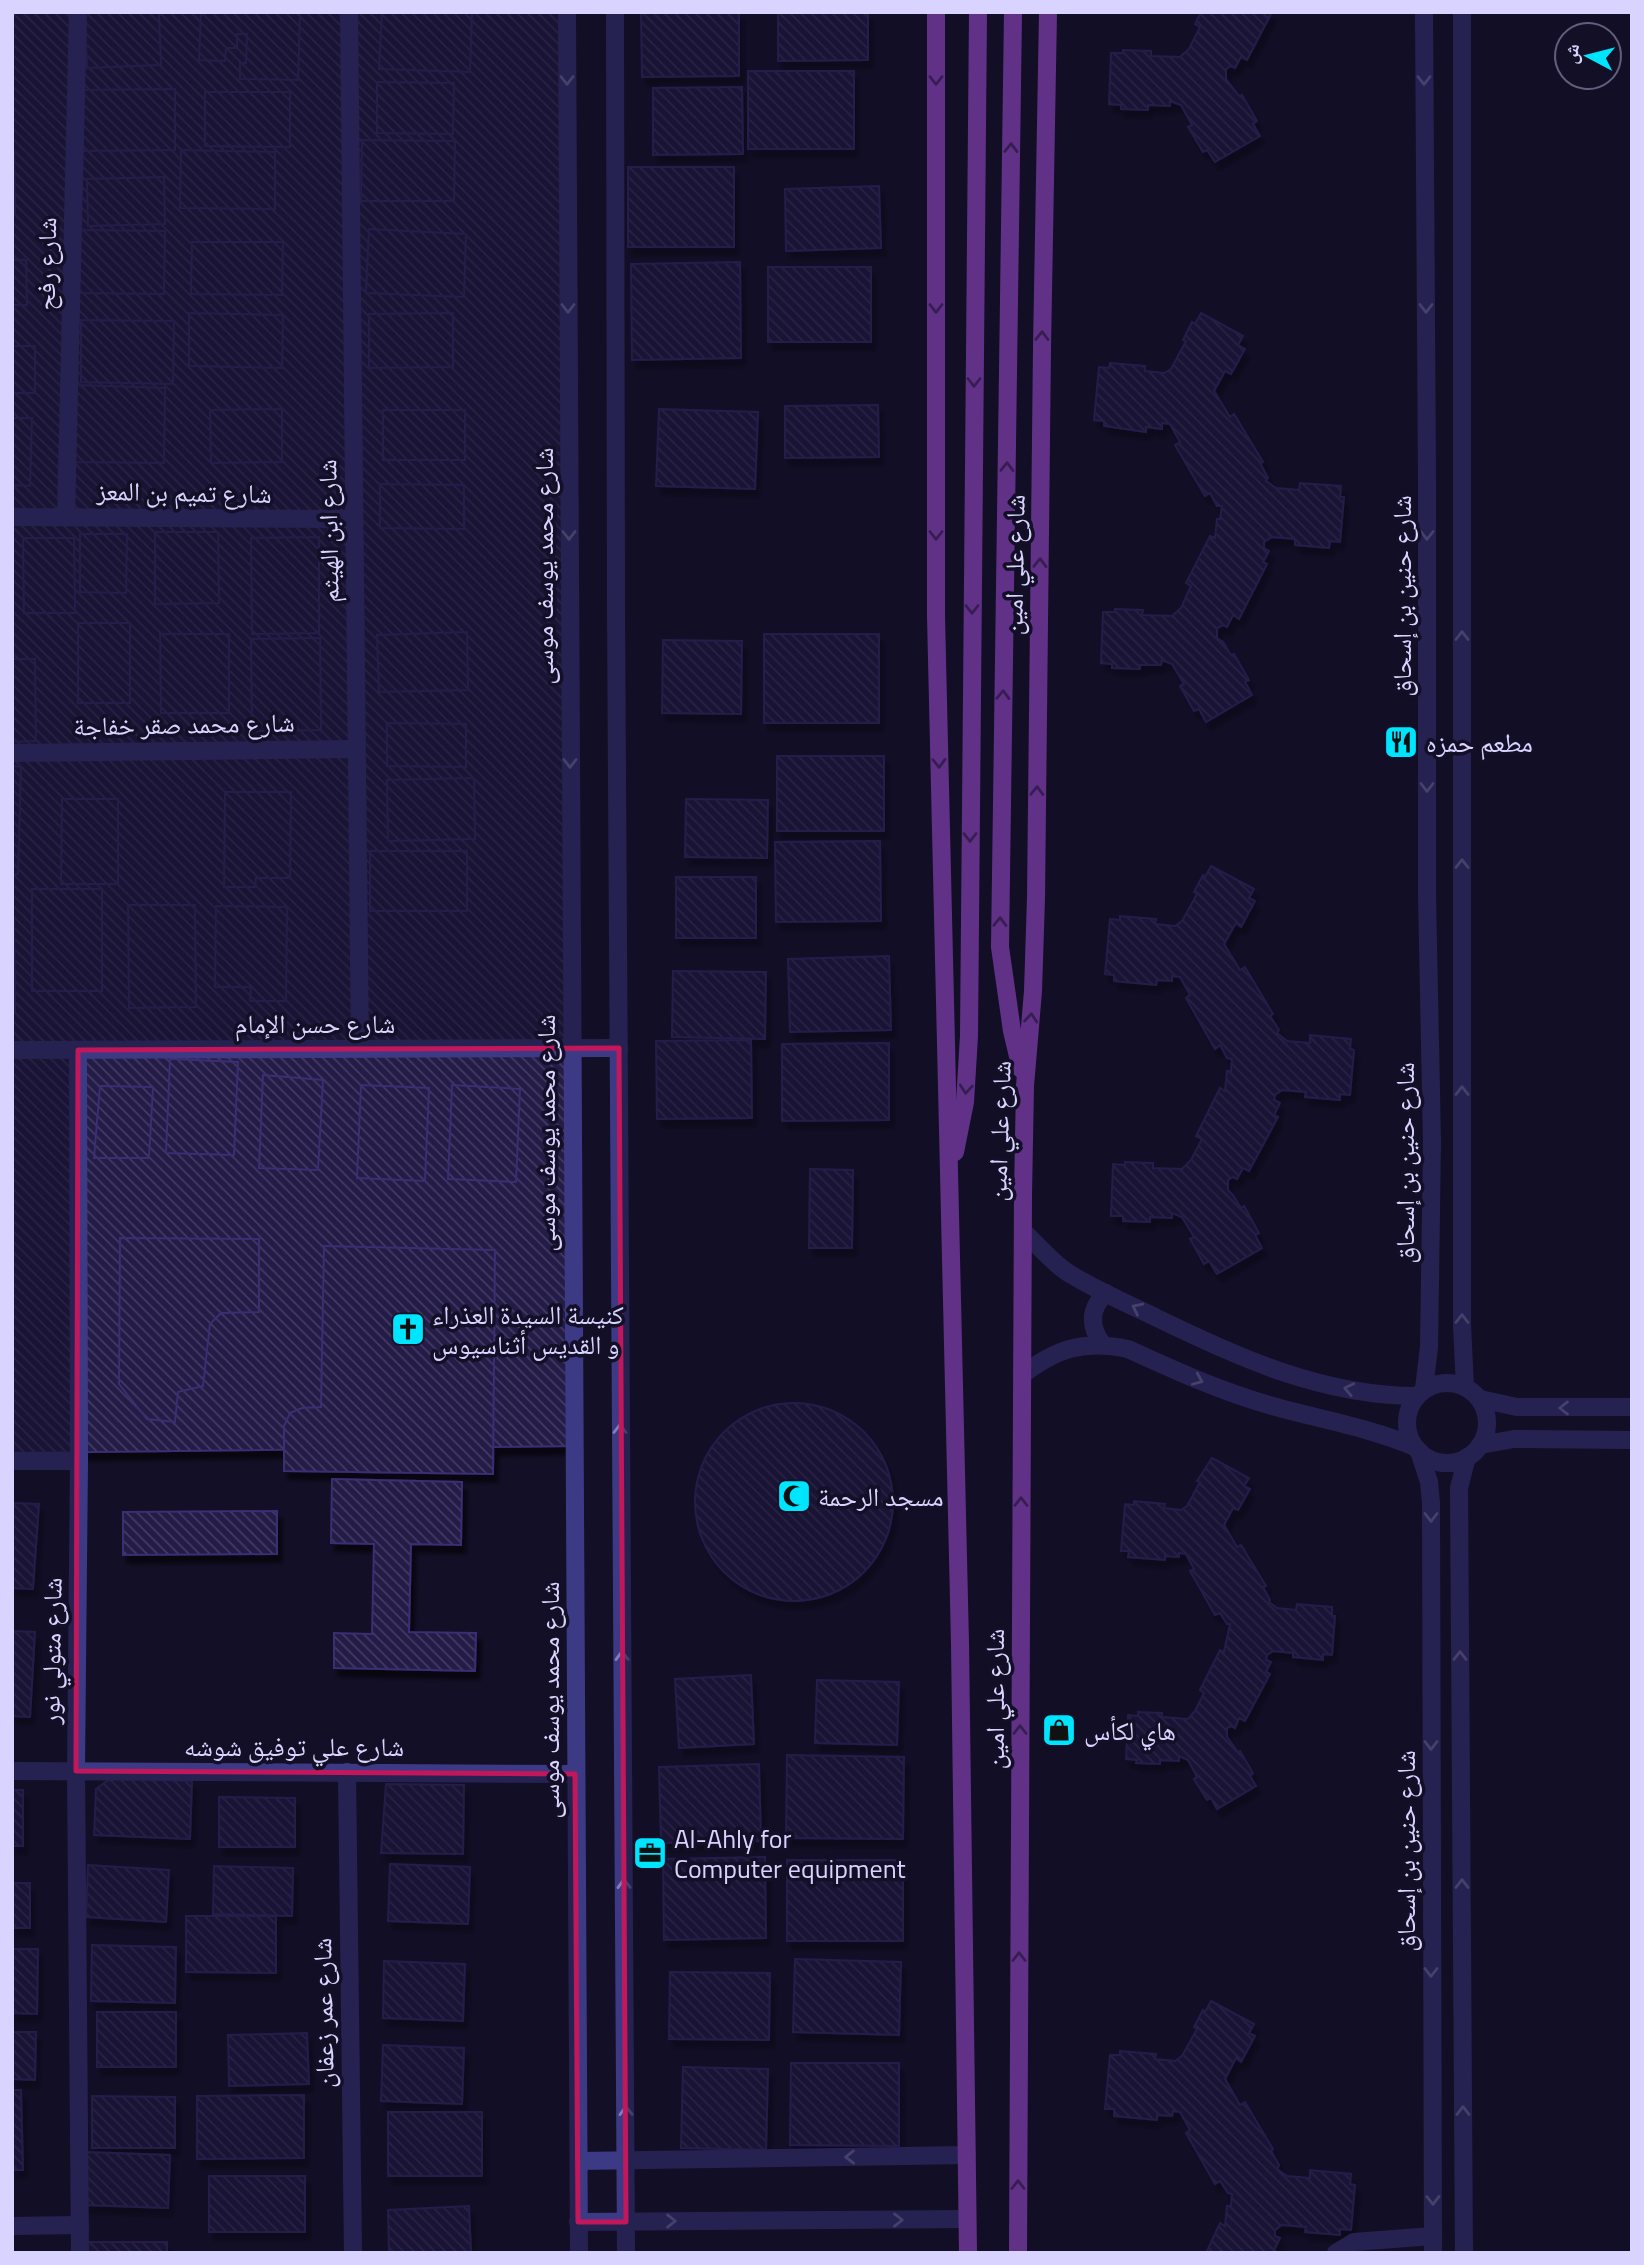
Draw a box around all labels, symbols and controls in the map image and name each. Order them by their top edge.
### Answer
north arrow [1553,21,1623,91]
text: ش [1555,42,1586,66]
one-way arrow [1417,75,1432,86]
one-way arrow [559,76,575,86]
one-way arrow [928,76,944,86]
one-way arrow [1003,142,1019,152]
street label: شارع رفح [26,217,66,311]
one-way arrow [560,303,576,314]
one-way arrow [928,303,944,314]
one-way arrow [1418,303,1434,314]
one-way arrow [1034,330,1050,340]
one-way arrow [966,377,982,387]
street label: شارع محمد يوسف موسى [524,447,563,685]
street label: شارع ابن الهيثم [307,459,349,603]
one-way arrow [999,462,1015,472]
street label: شارع تميم بن المعز [95,471,272,513]
street label: شارع علي امين [993,494,1036,636]
street label: شارع حنين بن إسحاق [1382,495,1421,697]
one-way arrow [561,531,577,541]
one-way arrow [928,531,944,541]
one-way arrow [1419,531,1435,541]
one-way arrow [1033,557,1048,568]
one-way arrow [964,604,980,615]
one-way arrow [1454,630,1470,641]
one-way arrow [996,689,1011,700]
street label: شارع محمد صقر خفاجة [73,703,295,745]
restaurant icon: مطعم حمزه [1382,723,1420,761]
place label: مطعم حمزه [1426,723,1533,762]
one-way arrow [562,758,578,769]
one-way arrow [932,758,947,769]
one-way arrow [1419,783,1435,793]
one-way arrow [1030,785,1045,796]
one-way arrow [962,832,978,842]
one-way arrow [1454,858,1470,868]
one-way arrow [992,917,1008,927]
street label: شارع حسن الإمام [235,1004,395,1043]
one-way arrow [1023,1012,1038,1023]
street label: شارع محمد يوسف موسى [526,1014,565,1252]
street label: شارع علي امين [977,1060,1023,1202]
street label: شارع حنين بن إسحاق [1385,1062,1424,1264]
one-way arrow [959,1083,974,1094]
one-way arrow [1454,1085,1470,1096]
place label: كنيسة السيدة العذراء و القديس أثناسيوس [432,1295,624,1364]
one-way arrow [1132,1302,1144,1316]
church icon: كنيسة السيدة العذراء و القديس أثناسيوس [389,1310,427,1348]
one-way arrow [1454,1313,1470,1323]
one-way arrow [1191,1372,1204,1386]
one-way arrow [1343,1383,1355,1398]
one-way arrow [1558,1400,1568,1416]
one-way arrow [612,1423,628,1433]
mosque icon: مسجد الرحمة [775,1477,813,1515]
place label: مسجد الرحمة [818,1477,944,1516]
one-way arrow [1013,1496,1029,1507]
one-way arrow [1423,1513,1439,1523]
street label: شارع متولي نور [30,1577,73,1726]
street label: شارع محمد يوسف موسى [530,1581,569,1819]
street label: شارع علي امين [975,1629,1015,1769]
one-way arrow [614,1650,629,1661]
one-way arrow [1452,1650,1468,1661]
shop icon: هاي لكأس [1040,1711,1078,1749]
place label: هاي لكأس [1084,1711,1176,1751]
one-way arrow [1012,1724,1028,1734]
street label: شارع علي توفيق شوشه [184,1727,404,1767]
one-way arrow [1423,1740,1439,1751]
street label: شارع حنين بن إسحاق [1386,1750,1425,1952]
place label: Al-Ahly for Computer equipment [674,1819,906,1888]
office icon: Al-Ahly for Computer equipment [631,1834,669,1872]
one-way arrow [616,1878,631,1889]
one-way arrow [1454,1878,1470,1888]
street label: شارع عمر زعفان [302,1938,344,2088]
one-way arrow [1011,1951,1027,1962]
one-way arrow [1423,1968,1439,1978]
one-way arrow [618,2105,633,2116]
one-way arrow [1455,2105,1471,2116]
one-way arrow [844,2149,854,2165]
one-way arrow [1010,2179,1026,2189]
one-way arrow [1425,2195,1441,2206]
one-way arrow [894,2212,904,2228]
one-way arrow [666,2213,677,2229]

